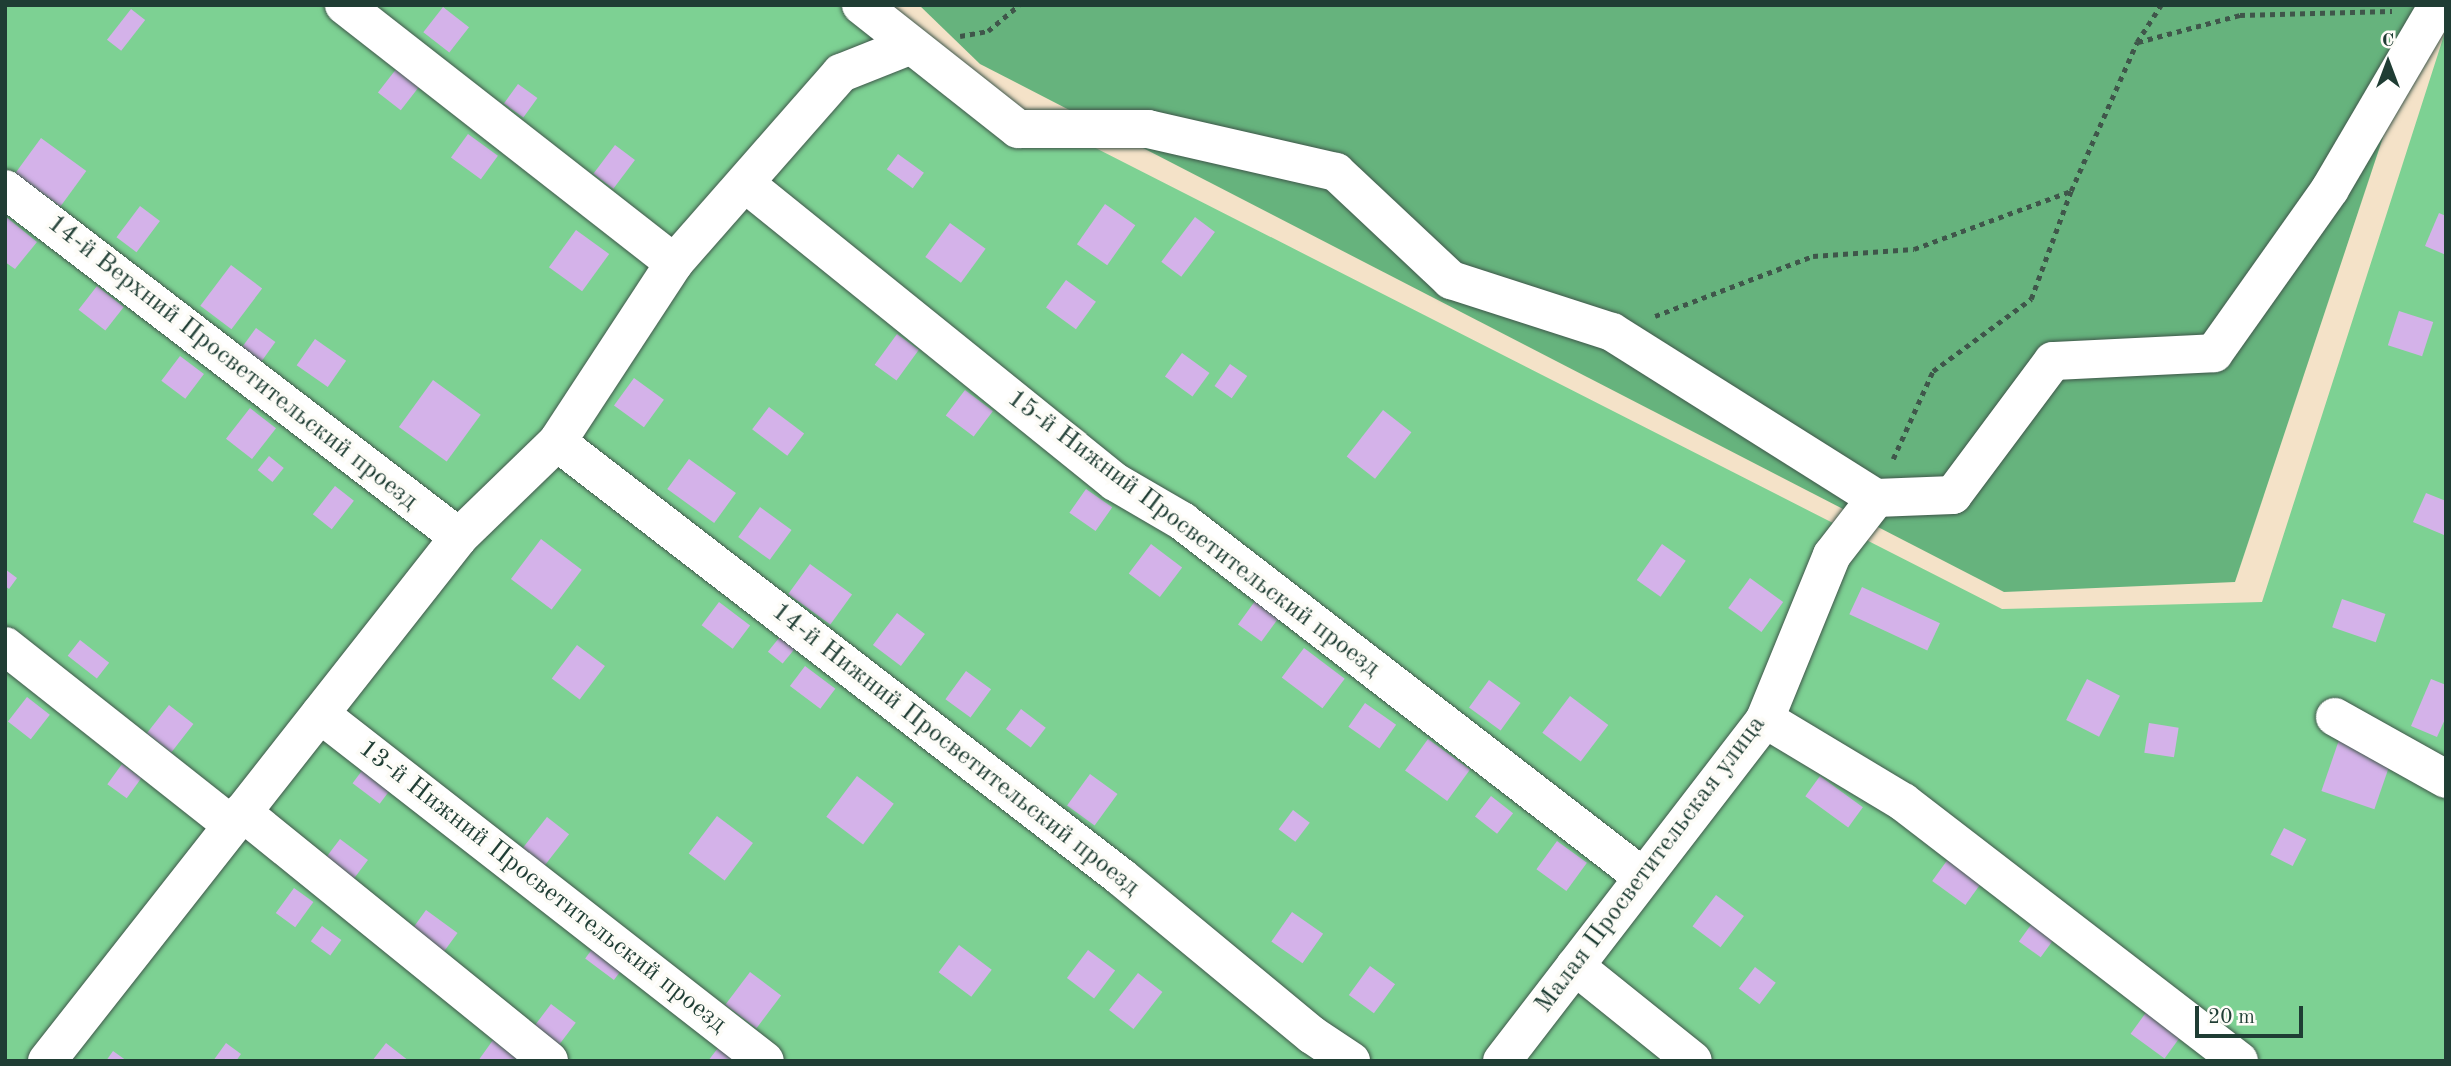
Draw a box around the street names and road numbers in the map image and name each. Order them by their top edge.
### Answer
street label: 14-й Верхний Просветительский проезд [41,209,423,517]
street label: 15-й Нижний Просветительский проезд [1001,384,1385,684]
street label: 14-й Нижний Просветительский проезд [765,597,1145,903]
street label: Малая Просветительская улица [1529,710,1773,1020]
street label: 13-й Нижний Просветительский проезд [352,734,732,1040]

